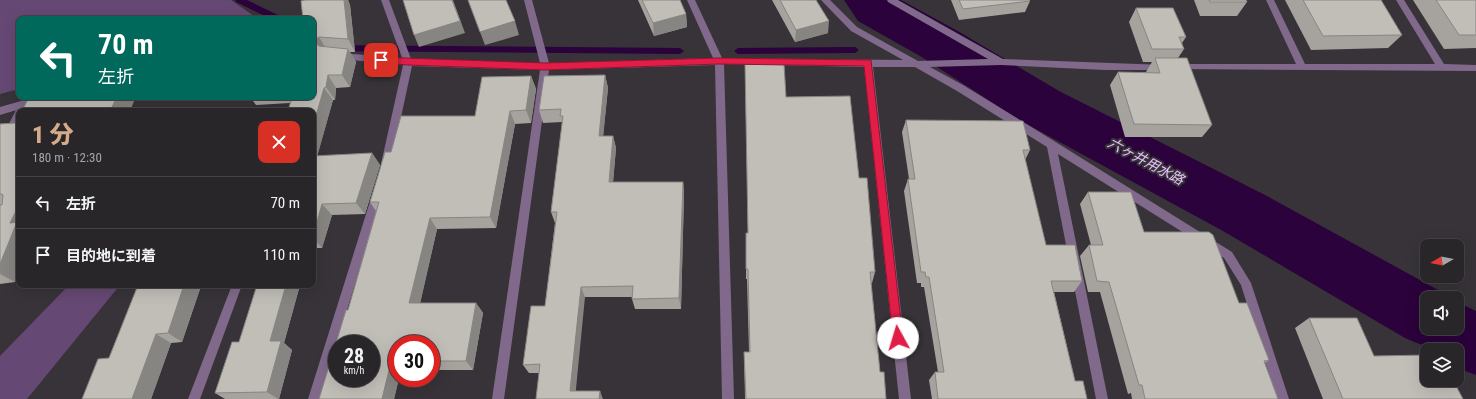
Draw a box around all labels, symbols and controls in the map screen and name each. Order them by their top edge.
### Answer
text: 70 m [98,28,154,61]
icon: left [32,32,84,84]
pin [364,43,398,77]
icon: arrive [370,49,392,71]
text: 左折 [98,66,134,87]
text: 1 分 [32,121,74,149]
button: close [258,121,300,163]
water label: 六ヶ井用水路 [1105,134,1188,188]
text: 180 m · 12:30 [32,150,102,165]
icon: left [32,192,54,214]
text: 70 m [270,194,300,212]
text: 左折 [66,195,96,213]
north arrow [1420,239,1464,283]
map controls [1420,239,1464,387]
icon: arrive [32,244,54,266]
text: 110 m [263,246,300,264]
text: 目的地に到着 [66,247,156,265]
button: sound [1420,291,1464,335]
position arrow [877,317,919,359]
speed limit sign: 30 [388,335,440,387]
button: layers [1420,343,1464,387]
text: 28 [344,344,364,368]
text: km/h [344,365,364,376]

